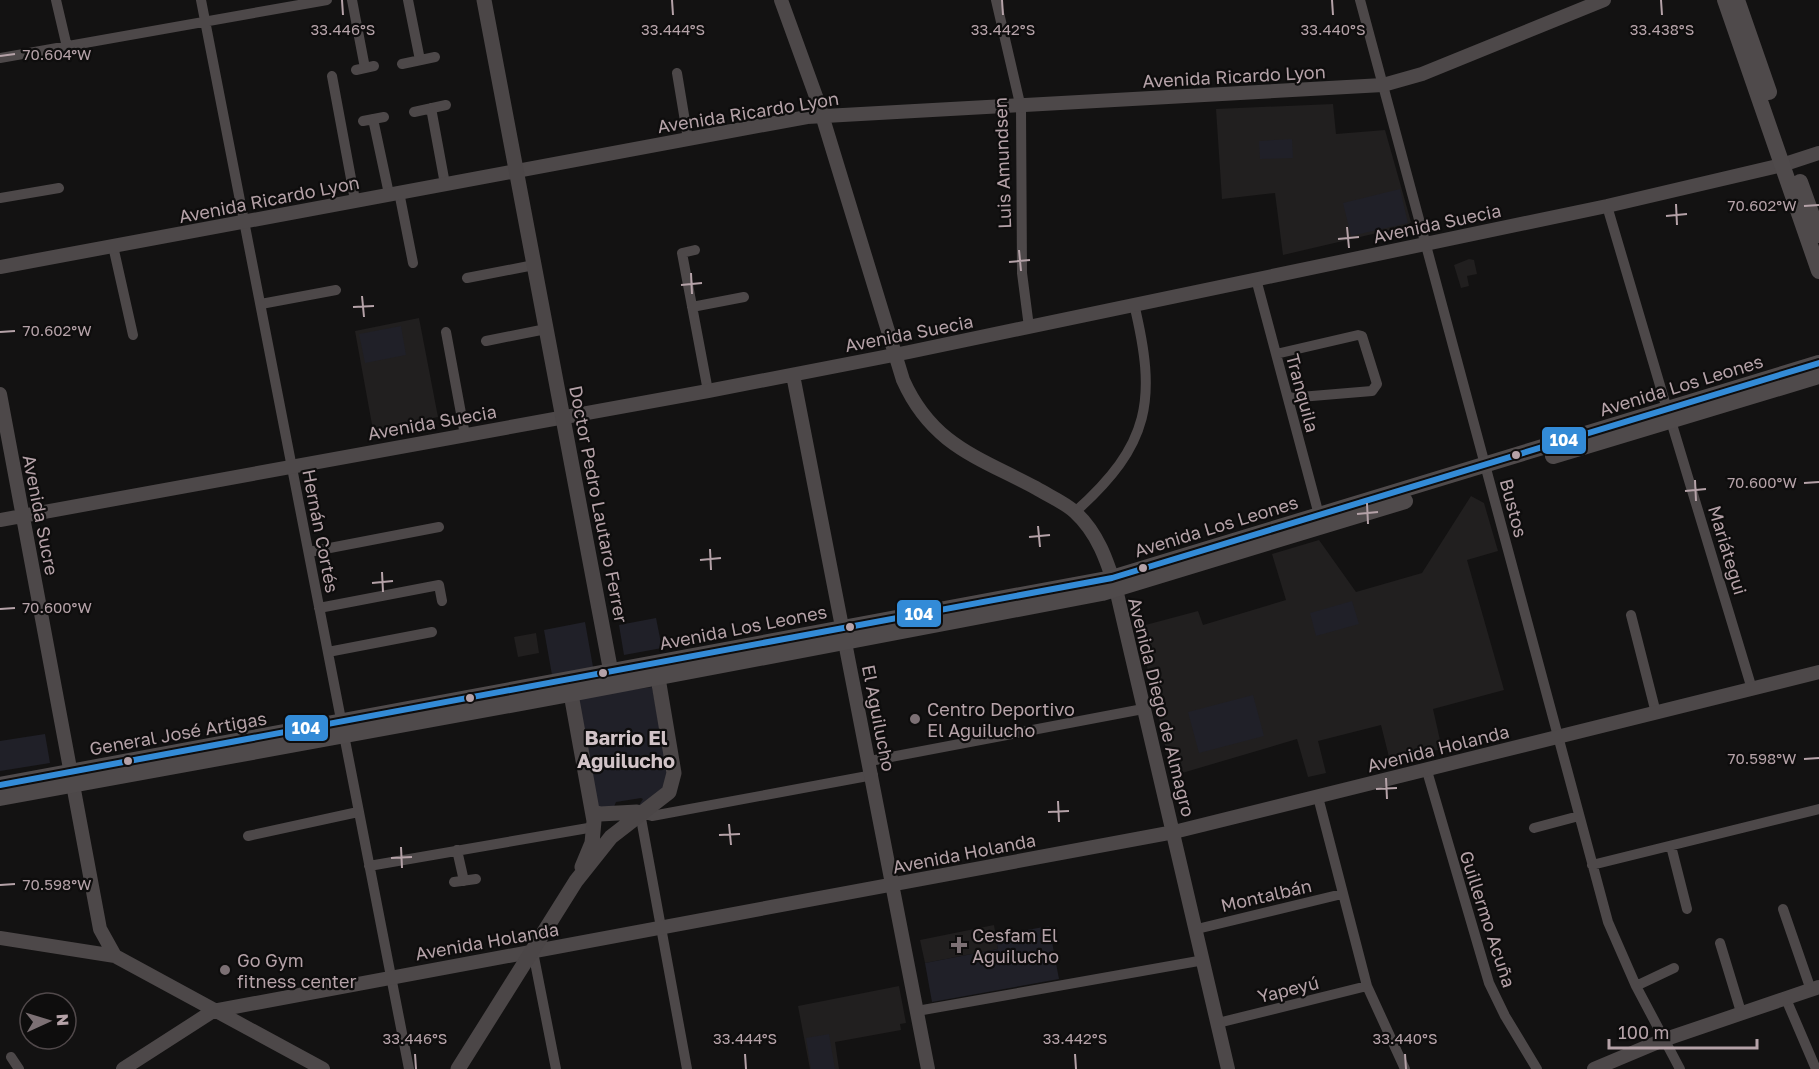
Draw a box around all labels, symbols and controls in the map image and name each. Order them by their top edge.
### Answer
text: 33.446°S [311,20,375,38]
text: 33.444°S [641,20,705,38]
text: 33.442°S [971,20,1035,38]
text: 33.440°S [1300,20,1366,38]
text: 33.438°S [1630,20,1694,38]
text: 70.604°W [23,45,91,63]
street label: Avenida Ricardo Lyon [1142,60,1326,92]
street label: Avenida Ricardo Lyon [656,87,840,137]
street label: Luis Amundsen [989,97,1015,229]
street label: Avenida Ricardo Lyon [177,171,361,227]
text: 70.602°W [1727,196,1797,214]
street label: Avenida Suecia [1371,199,1503,247]
street label: Avenida Suecia [843,310,975,356]
text: 70.602°W [22,321,92,339]
street label: Avenida Los Leones [1596,350,1766,420]
street label: Tranquila [1282,351,1324,435]
street label: Doctor Pedro Lautaro Ferrer [565,383,633,625]
street label: Avenida Suecia [366,400,498,444]
line badge: 104 [1541,426,1587,455]
text: 104 [1550,430,1578,450]
unlabelled marker [1510,449,1522,461]
street label: Avenida Sucre [19,453,63,577]
street label: Hernán Cortés [298,467,344,595]
text: 70.600°W [1727,473,1797,491]
street label: Bustos [1496,476,1532,540]
street label: Avenida Los Leones [1131,491,1301,561]
street label: Mariátegui [1704,503,1752,597]
unlabelled marker [1137,562,1149,574]
street label: Avenida Diego de Almagro [1124,595,1200,819]
text: 70.600°W [22,598,92,616]
line badge: 104 [896,599,942,628]
street label: Avenida Los Leones [657,600,829,654]
text: 104 [905,604,933,624]
unlabelled marker [844,621,856,633]
street label: El Aguilucho [858,663,900,773]
unlabelled marker [597,667,609,679]
unlabelled marker [464,692,476,704]
place label: Centro Deportivo El Aguilucho [927,698,1075,741]
street label: General José Artigas [88,707,268,759]
marker: Centro Deportivo El Aguilucho [908,712,922,726]
line badge: 104 [284,714,329,742]
text: 104 [292,718,320,738]
street label: Avenida Holanda [1365,720,1511,776]
district label: Barrio El Aguilucho [577,725,675,772]
text: 70.598°W [1728,749,1796,767]
unlabelled marker [122,755,134,767]
street label: Avenida Holanda [890,828,1038,878]
street label: Guillermo Acuña [1456,848,1520,990]
street label: Montalbán [1218,874,1314,916]
text: 70.598°W [23,875,91,893]
street label: Avenida Holanda [413,918,561,964]
place label: Cesfam El Aguilucho [972,924,1059,967]
marker: Cesfam El Aguilucho [950,936,968,954]
place label: Go Gym fitness center [237,949,356,992]
marker: Go Gym fitness center [218,963,232,977]
street label: Yapeyú [1255,971,1321,1007]
north arrow [18,991,78,1051]
scale bar [1609,1012,1758,1050]
text: N [53,1013,73,1027]
text: 100 m [1618,1021,1669,1043]
text: 33.446°S [383,1029,447,1047]
text: 33.444°S [713,1029,777,1047]
text: 33.442°S [1043,1029,1107,1047]
text: 33.440°S [1372,1029,1438,1047]

